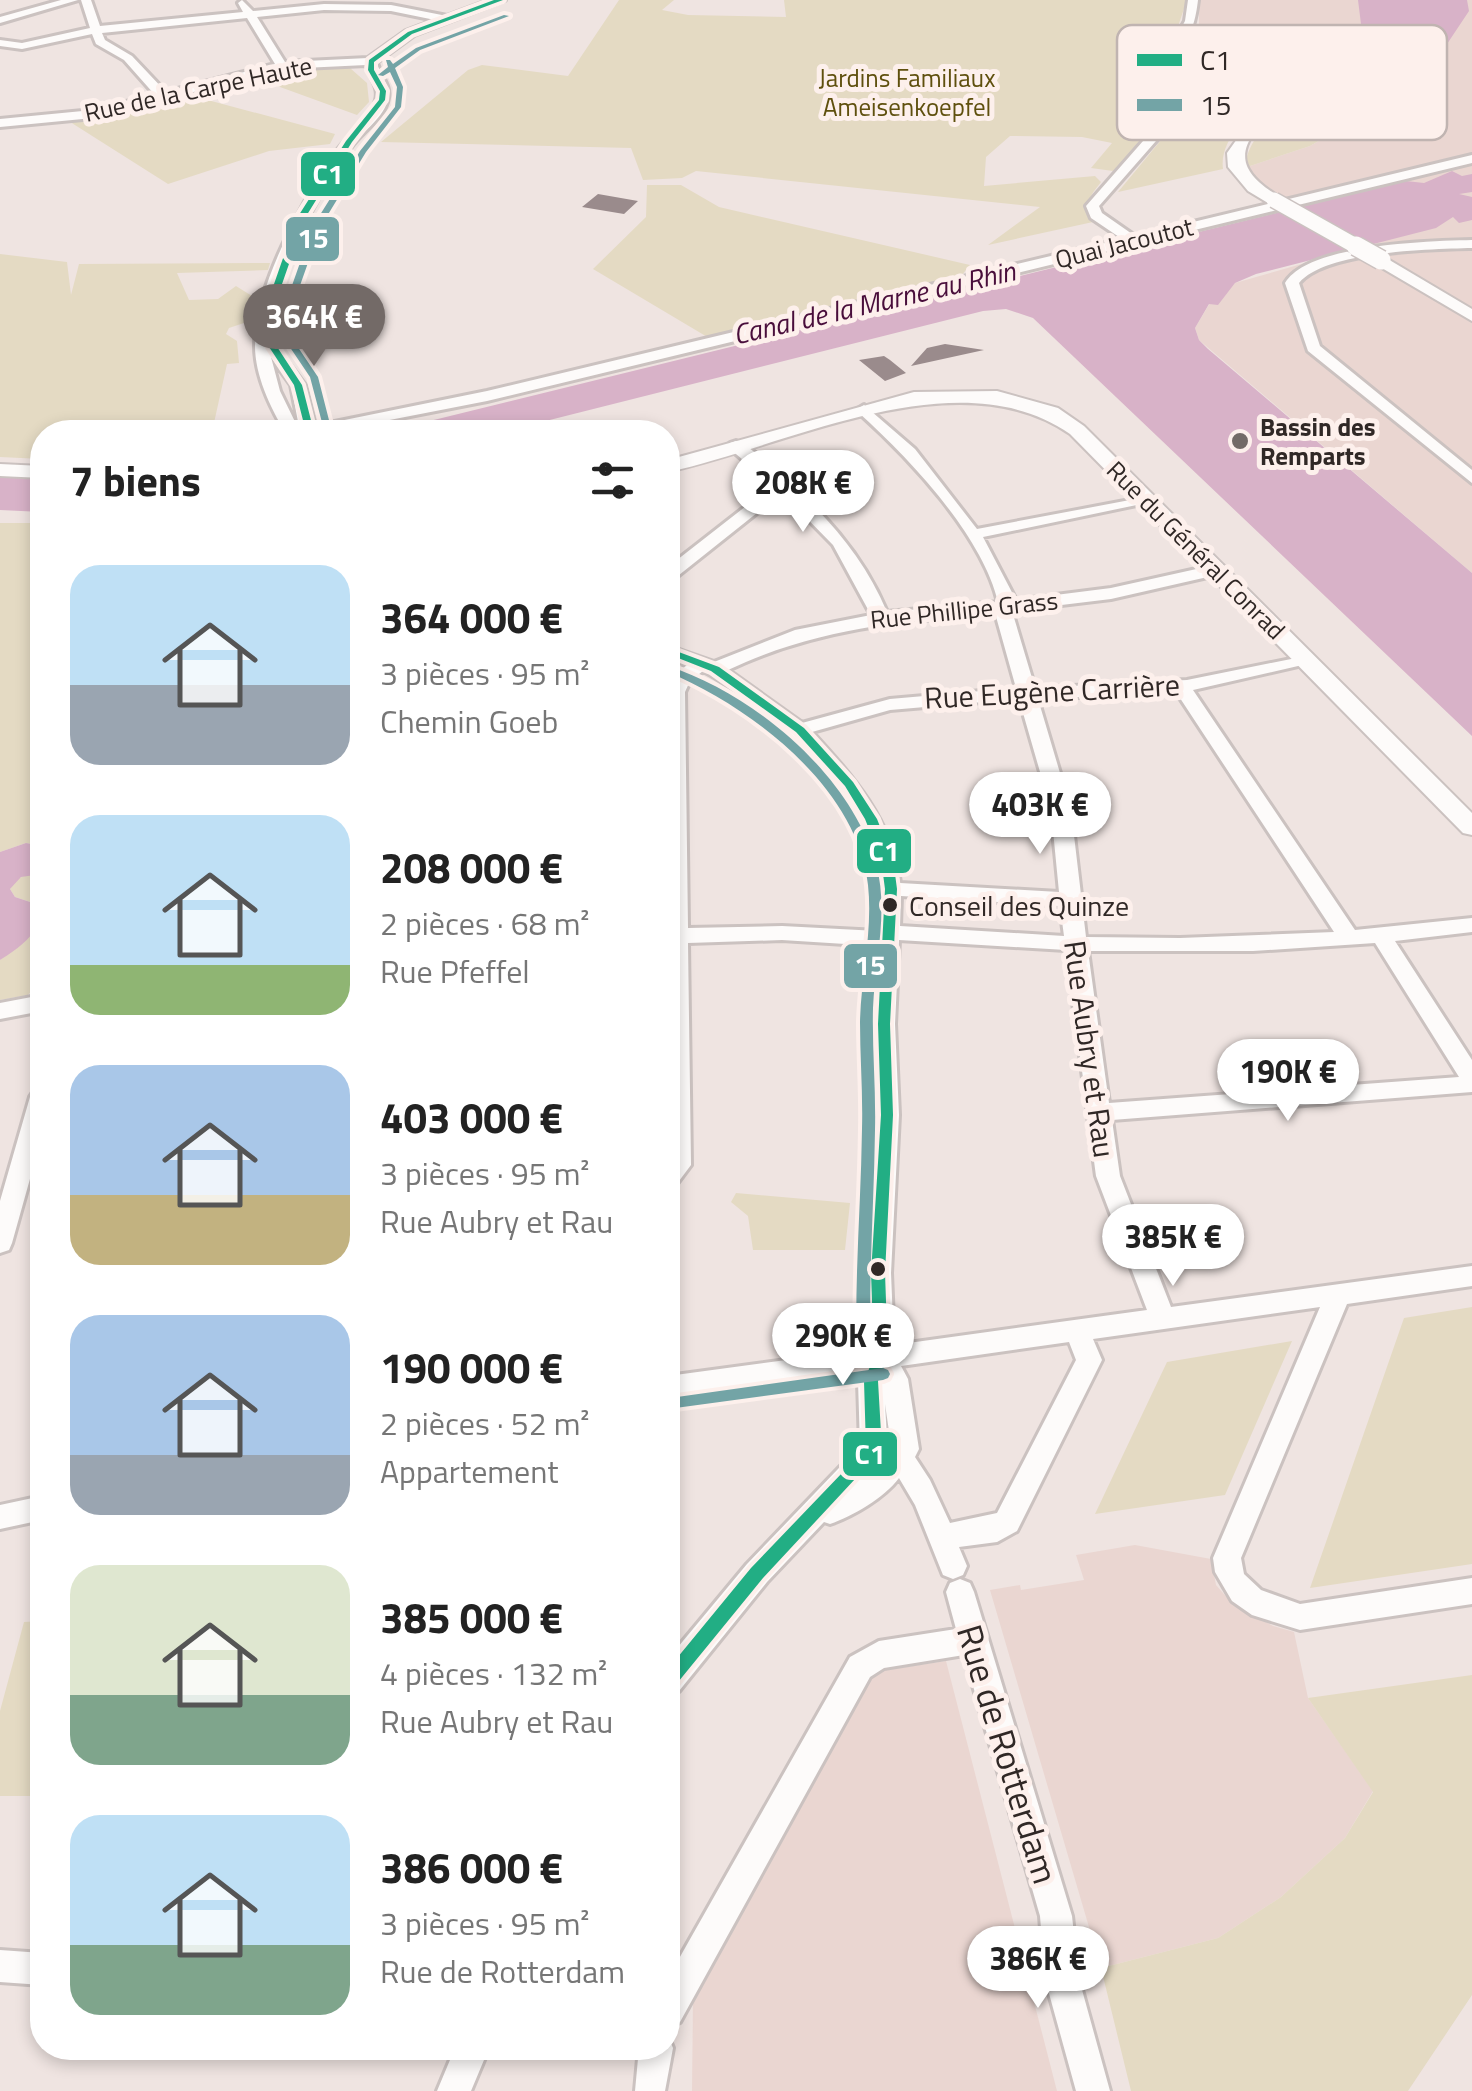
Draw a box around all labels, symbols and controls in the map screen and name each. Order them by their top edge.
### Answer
legend [1117,25,1447,140]
text: C1 [1200,38,1231,81]
street label: Rue de la Carpe Haute [81,46,315,132]
park label: Jardins Familiaux Ameisenkoepfel [819,59,995,126]
text: 15 [1200,83,1231,126]
line badge: C1 [299,150,357,198]
text: C1 [313,152,343,195]
street label: Quai Jacoutot [1051,207,1197,278]
line badge: 15 [284,215,341,263]
text: 15 [297,216,329,259]
water label: Canal de la Marne au Rhin [729,248,1020,355]
pin: 364K € [233,284,395,369]
text: 364K € [265,292,363,340]
place label: Bassin des Remparts [1260,408,1376,475]
marker: Bassin des Remparts [1229,430,1251,452]
text: 7 biens [70,448,201,512]
pin: 208K € [722,450,884,535]
street label: Rue du Général Conrad [1098,452,1294,648]
icon: filters [585,453,640,508]
text: 208K € [754,458,852,506]
street label: Rue Phillipe Grass [868,581,1060,639]
text: 364 000 € [380,585,563,649]
icon: home [150,605,270,725]
text: 3 pièces · 95 m² [380,649,589,697]
street label: Rue Eugène Carrière [923,661,1181,721]
text: Chemin Goeb [380,697,558,745]
pin: 403K € [959,772,1121,857]
text: 403K € [991,780,1089,828]
line badge: C1 [855,827,913,875]
text: C1 [869,829,899,872]
text: 208 000 € [380,835,563,899]
icon: home [150,855,270,975]
place label: Conseil des Quinze [909,884,1129,927]
marker: Conseil des Quinze [880,895,900,915]
text: 2 pièces · 68 m² [380,899,589,947]
street label: Rue Aubry et Rau [1052,937,1128,1161]
line badge: 15 [842,942,899,990]
text: 15 [854,943,886,986]
text: Rue Pfeffel [380,947,530,995]
pin: 190K € [1207,1039,1369,1124]
text: 190K € [1239,1047,1337,1095]
text: 403 000 € [380,1085,563,1149]
icon: home [150,1105,270,1225]
text: 3 pièces · 95 m² [380,1149,589,1197]
text: Rue Aubry et Rau [380,1197,613,1245]
pin: 385K € [1092,1204,1254,1289]
text: 385K € [1124,1212,1222,1260]
unlabelled marker [868,1259,888,1279]
pin: 290K € [762,1303,924,1388]
text: 290K € [794,1311,892,1359]
text: 190 000 € [380,1335,563,1399]
icon: home [150,1355,270,1475]
text: 2 pièces · 52 m² [380,1399,589,1447]
line badge: C1 [841,1430,899,1478]
text: C1 [855,1432,885,1475]
text: Appartement [380,1447,559,1495]
text: 385 000 € [380,1585,563,1649]
icon: home [150,1605,270,1725]
street label: Rue de Rotterdam [943,1618,1073,1890]
text: 4 pièces · 132 m² [380,1649,607,1697]
text: Rue Aubry et Rau [380,1697,613,1745]
text: 386 000 € [380,1835,563,1899]
icon: home [150,1855,270,1975]
text: 3 pièces · 95 m² [380,1899,589,1947]
pin: 386K € [957,1926,1119,2011]
text: 386K € [989,1934,1087,1982]
text: Rue de Rotterdam [380,1947,625,1995]

